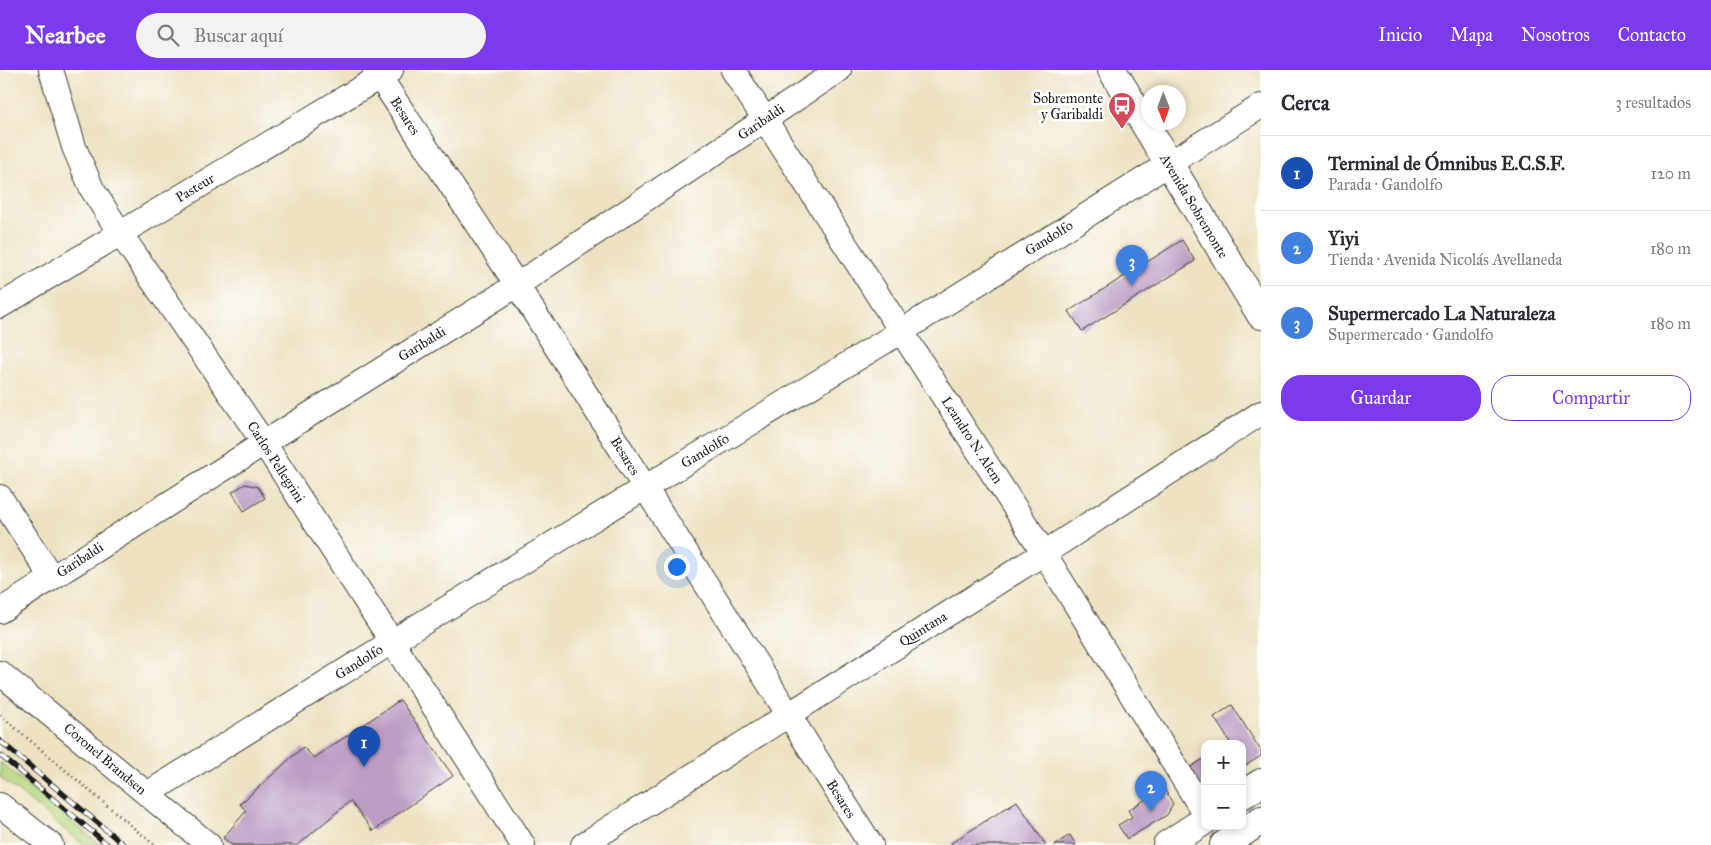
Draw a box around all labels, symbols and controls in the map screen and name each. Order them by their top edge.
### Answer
search box [136,13,486,58]
text: Nearbee [25,20,106,50]
icon: search [154,21,182,49]
text: Buscar aquí [194,24,283,47]
text: Inicio [1378,24,1422,46]
text: Mapa [1450,24,1493,46]
text: Nosotros [1521,24,1590,46]
text: Contacto [1618,24,1686,46]
north arrow [1141,85,1186,130]
place label: Sobremonte y Garibaldi [1033,90,1103,123]
text: Cerca [1281,90,1330,116]
bus stop icon: Sobremonte y Garibaldi [1107,91,1137,130]
text: 3 resultados [1616,93,1691,112]
street label: Besares [386,94,424,138]
street label: Garibaldi [734,100,788,144]
street label: Avenida Sobremonte [1156,150,1232,261]
text: Terminal de Ómnibus E.C.S.F. [1328,152,1565,175]
text: 1 [1294,164,1300,183]
text: 120 m [1651,164,1691,183]
street label: Pasteur [173,169,218,206]
text: Parada · Gandolfo [1328,175,1443,194]
street label: Gandolfo [1022,217,1076,259]
text: Yiyi [1328,227,1359,250]
text: 2 [1293,239,1301,258]
text: 180 m [1650,239,1691,258]
pin: 3 [1116,245,1148,286]
text: Tienda · Avenida Nicolás Avellaneda [1328,250,1562,269]
text: Supermercado La Naturaleza [1328,302,1556,325]
text: 3 [1294,314,1300,333]
text: 180 m [1650,314,1691,333]
street label: Garibaldi [395,323,449,365]
text: Supermercado · Gandolfo [1328,325,1494,344]
button: Guardar [1281,375,1481,421]
button: Compartir [1491,375,1691,421]
street label: Leandro N. Alem [938,393,1007,487]
street label: Carlos Pellegrini [243,418,309,506]
street label: Gandolfo [678,430,732,472]
street label: Besares [607,434,643,478]
street label: Garibaldi [53,538,107,581]
your location [664,554,690,580]
street label: Quintana [896,608,950,650]
street label: Gandolfo [332,641,386,683]
street label: Coronel Brandsen [60,719,150,799]
pin: 1 [348,726,380,767]
map controls [1201,740,1246,830]
button: + [1201,740,1246,785]
pin: 2 [1135,771,1167,812]
street label: Besares [823,777,859,821]
button: − [1201,785,1246,830]

